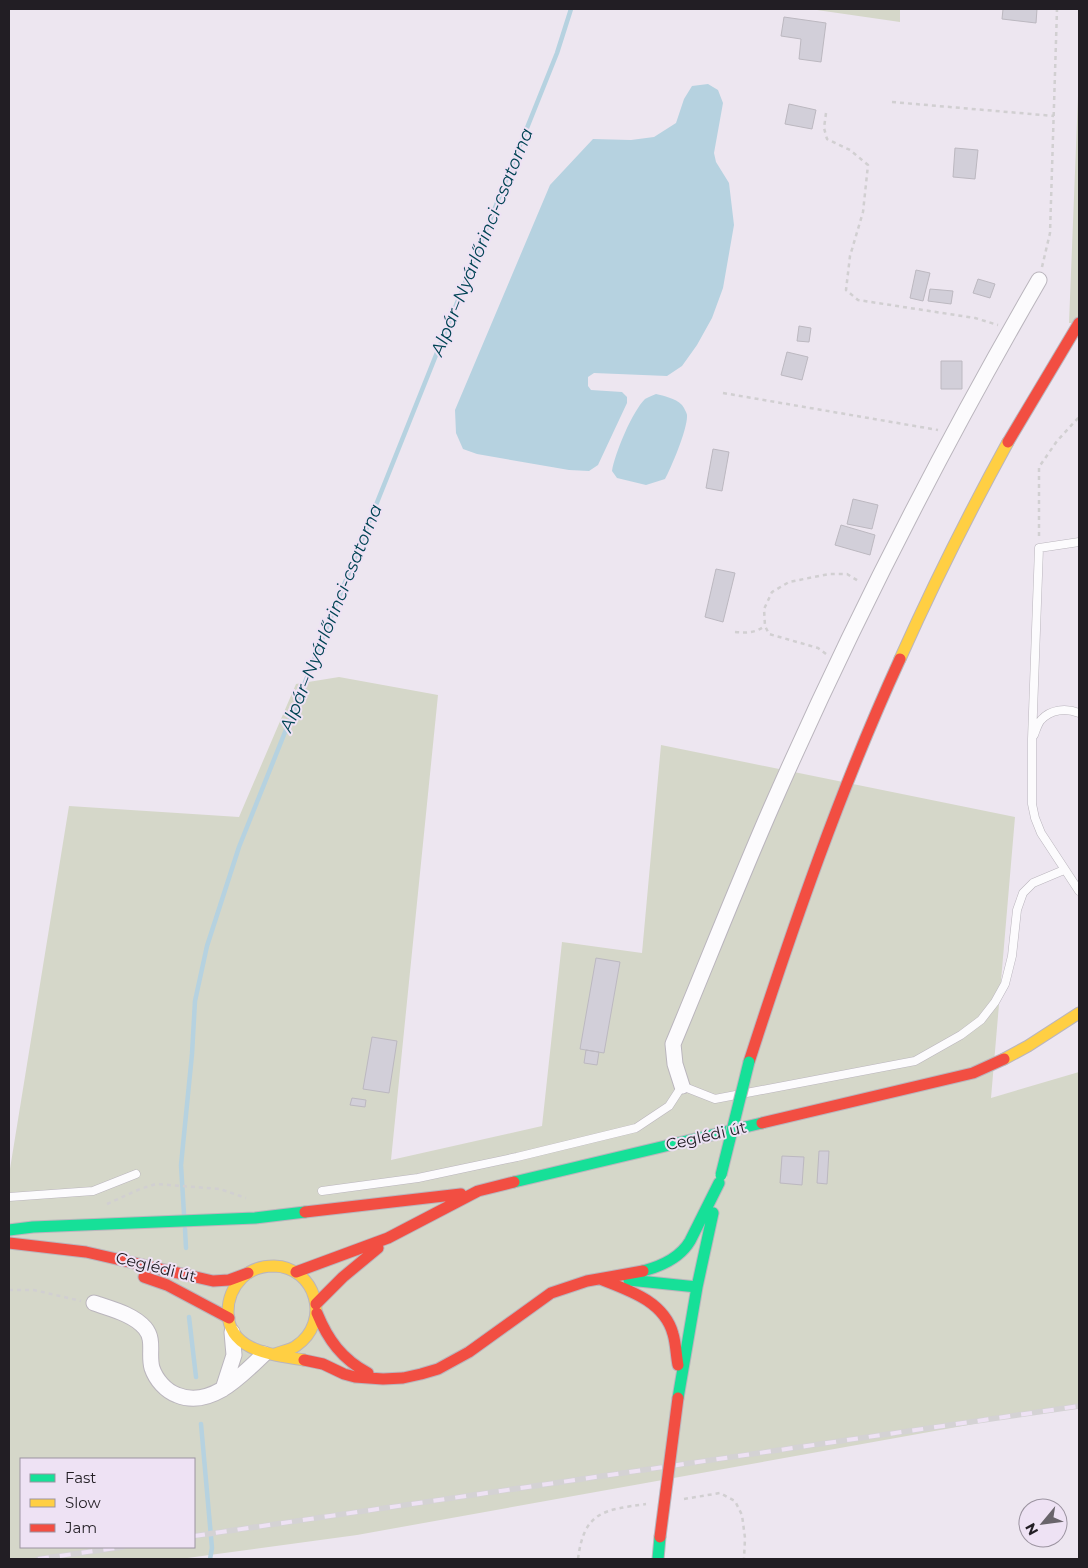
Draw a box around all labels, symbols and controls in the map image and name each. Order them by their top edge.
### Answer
water label: Alpár–Nyárlőrinci-csatorna [426,125,538,360]
water label: Alpár–Nyárlőrinci-csatorna [275,501,387,736]
street label: Ceglédi út [664,1117,749,1154]
street label: Ceglédi út [114,1248,199,1286]
legend [20,1458,195,1548]
text: Fast [65,1468,96,1487]
text: Slow [65,1493,101,1512]
north arrow [1018,1498,1068,1548]
text: Jam [64,1518,97,1537]
text: N [1021,1520,1042,1539]

